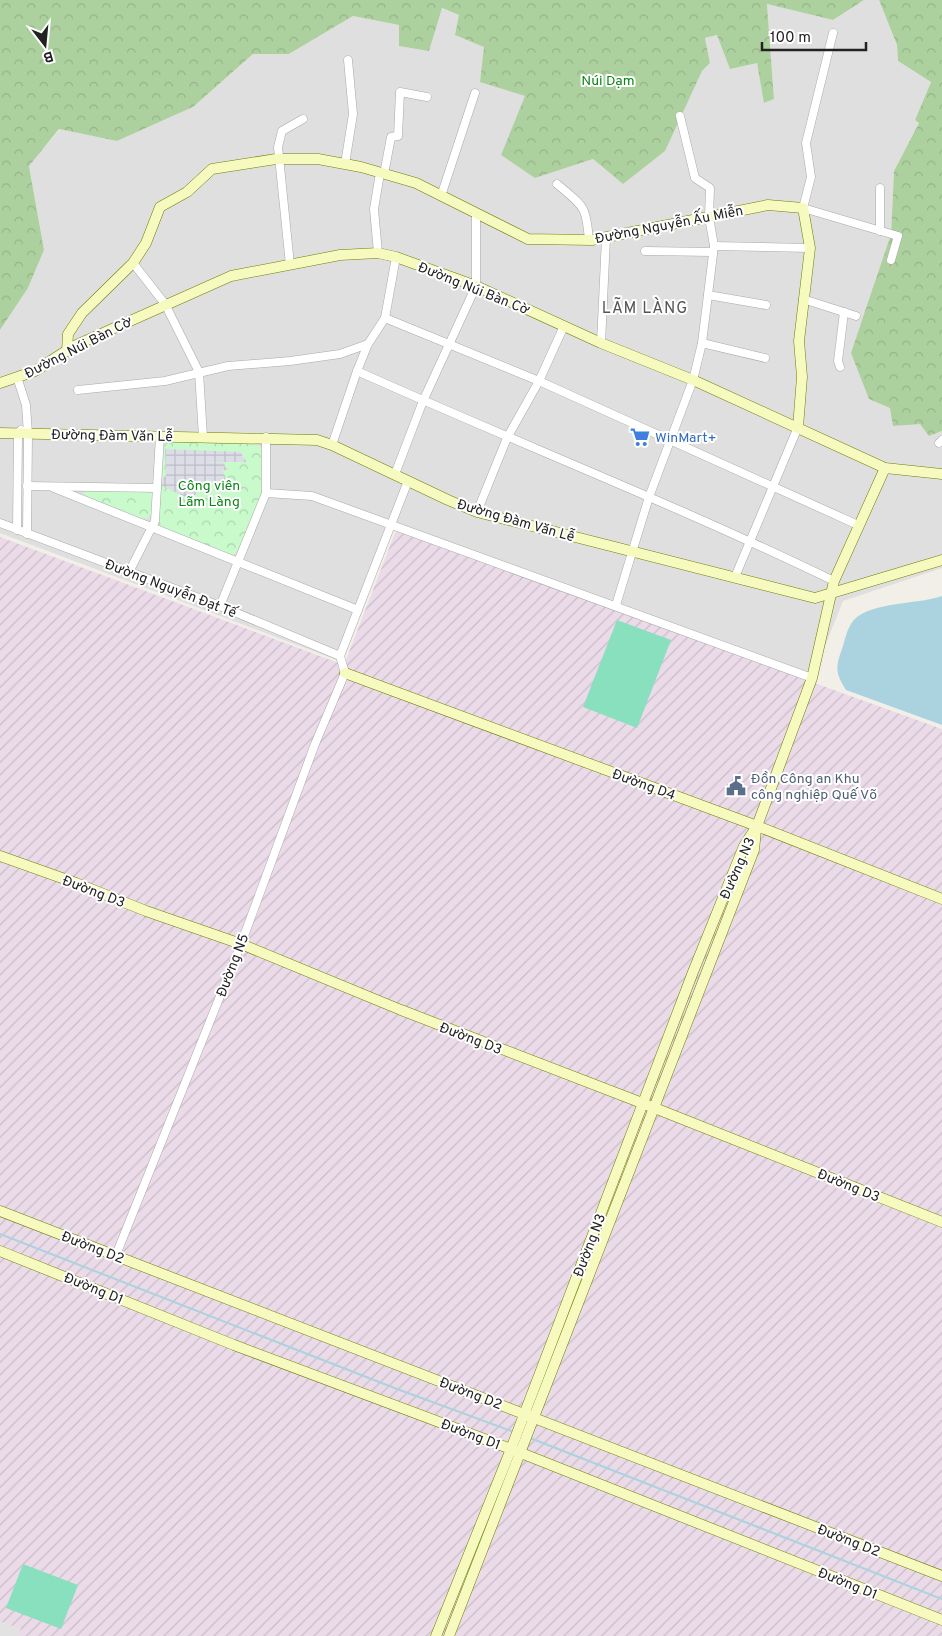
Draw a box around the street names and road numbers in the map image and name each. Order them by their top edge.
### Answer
street label: Đường Nguyễn Ấu Miễn [593,201,745,248]
street label: Đường Núi Bàn Cờ [415,259,532,320]
street label: Đường Núi Bàn Cờ [22,314,136,383]
street label: Đường Đàm Văn Lễ [51,426,173,446]
street label: Đường Đàm Văn Lễ [455,496,577,546]
street label: Đường Nguyễn Đạt Tế [102,556,241,623]
street label: Đường D4 [610,766,677,805]
street label: Đường N3 [717,835,760,902]
street label: Đường D3 [60,873,127,912]
street label: Đường N5 [214,931,253,1000]
street label: Đường D3 [437,1020,504,1059]
street label: Đường D3 [815,1166,882,1207]
street label: Đường N3 [571,1212,610,1279]
street label: Đường D2 [59,1229,126,1268]
street label: Đường D1 [61,1270,126,1309]
street label: Đường D2 [437,1375,504,1414]
street label: Đường D1 [438,1416,503,1455]
street label: Đường D2 [815,1522,882,1561]
street label: Đường D1 [815,1565,880,1604]

